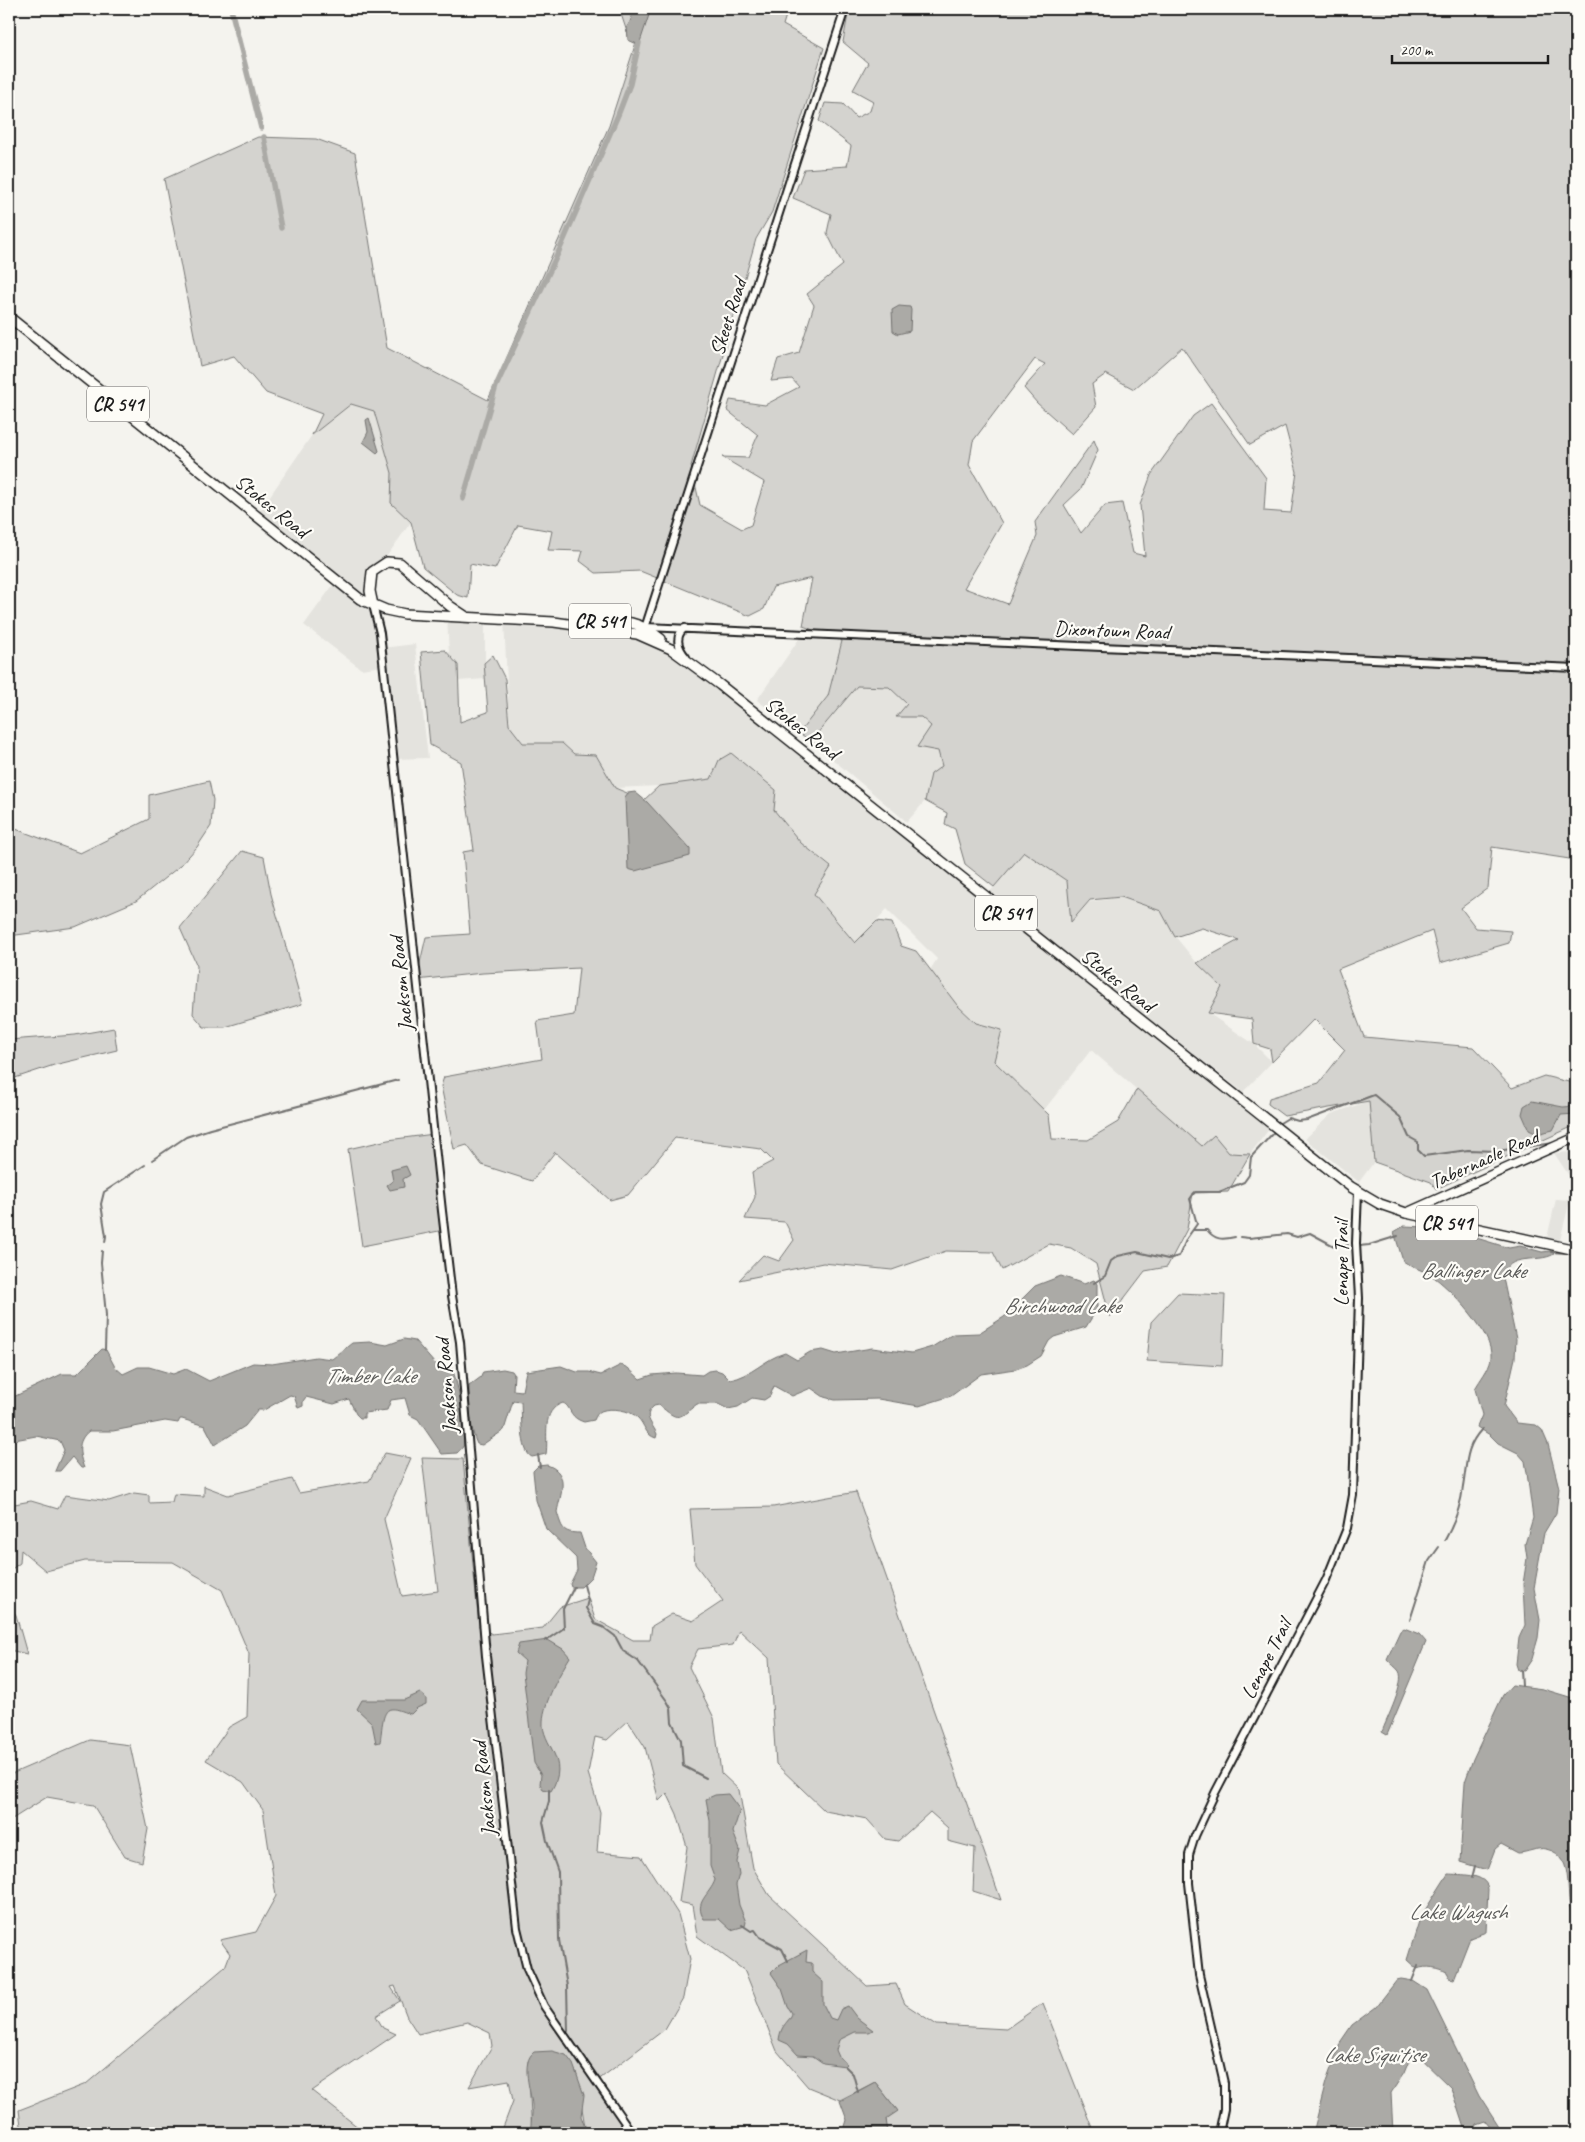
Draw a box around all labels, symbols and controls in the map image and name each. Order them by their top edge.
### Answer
scale bar [1392,32,1549,64]
text: 200 m [1400,41,1434,60]
street label: Skeet Road [703,273,753,359]
road number: CR 541 [87,386,149,422]
street label: Stokes Road [230,468,317,546]
road number: CR 541 [569,604,631,638]
street label: Dixontown Road [1054,615,1173,645]
street label: Stokes Road [759,691,847,768]
road number: CR 541 [975,896,1037,930]
street label: Jackson Road [383,931,419,1034]
street label: Stokes Road [1076,942,1163,1020]
street label: Tabernacle Road [1425,1122,1545,1195]
road number: CR 541 [1416,1206,1478,1240]
street label: Lenape Trail [1328,1216,1354,1306]
water label: Ballinger Lake [1421,1257,1529,1285]
water label: Birchwood Lake [1004,1292,1124,1320]
street label: Jackson Road [429,1334,463,1436]
water label: Timber Lake [325,1362,419,1390]
street label: Lenape Trail [1235,1612,1299,1703]
street label: Jackson Road [466,1736,502,1839]
water label: Lake Wagush [1409,1898,1509,1926]
water label: Lake Siquitise [1324,2041,1428,2069]

